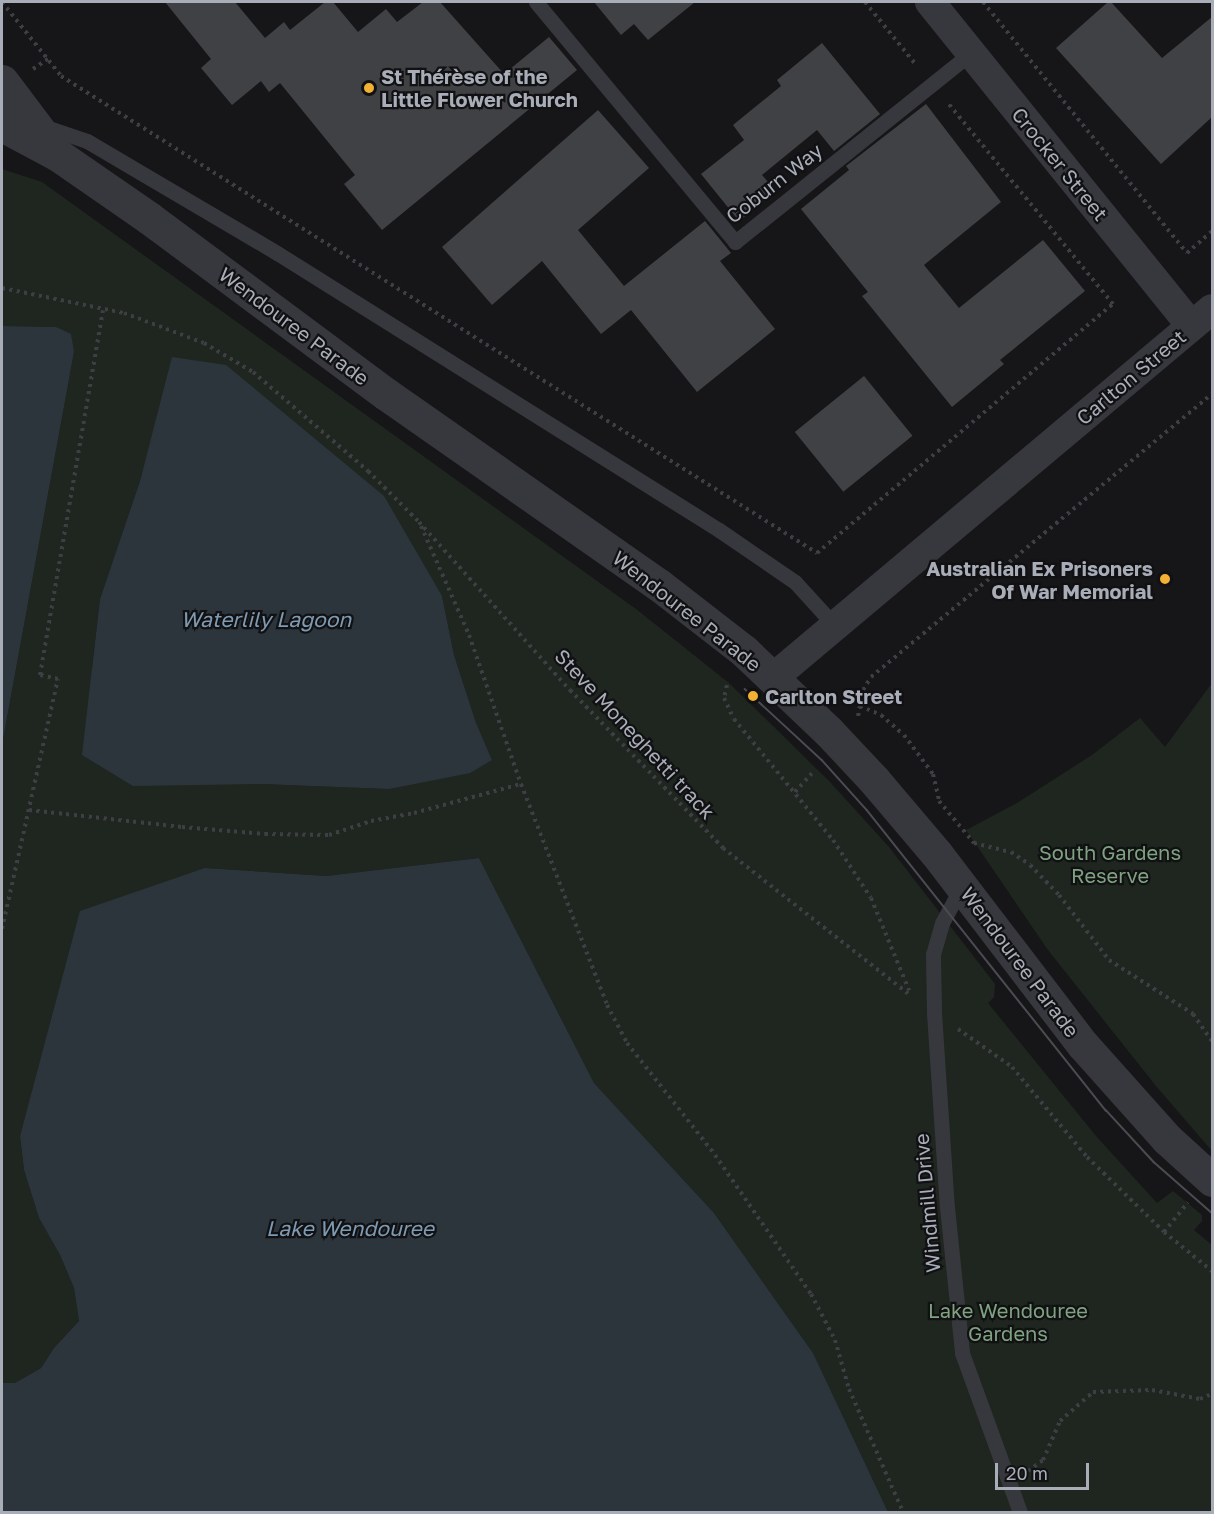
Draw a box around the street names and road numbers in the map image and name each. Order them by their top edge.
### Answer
street label: Crocker Street [1007,103,1113,225]
street label: Coburn Way [721,138,827,228]
street label: Wendouree Parade [214,262,374,390]
street label: Carlton Street [1072,324,1190,430]
street label: Wendouree Parade [608,546,766,676]
street label: Steve Moneghetti track [550,644,720,824]
street label: Wendouree Parade [956,882,1084,1042]
street label: Windmill Drive [909,1132,945,1274]

